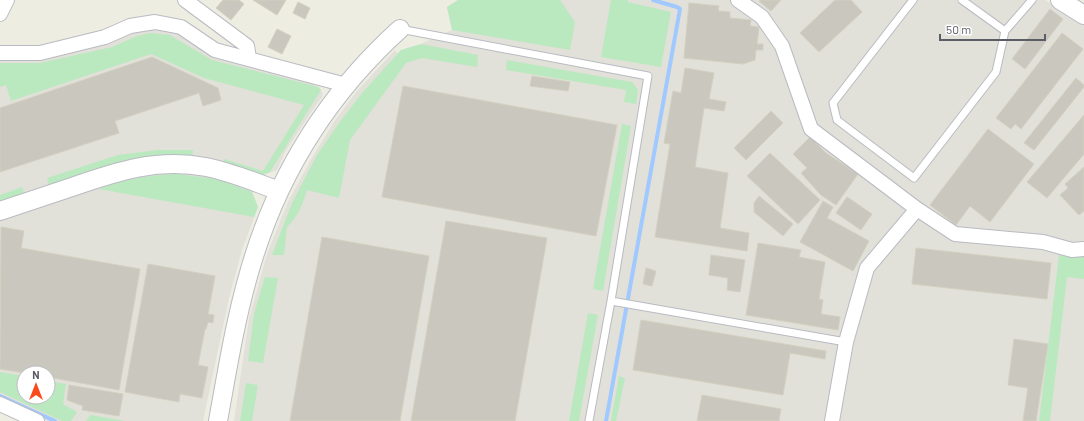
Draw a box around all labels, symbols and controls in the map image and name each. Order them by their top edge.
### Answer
scale bar [940,16,1045,42]
text: 50 m [946,22,971,36]
north arrow [16,365,56,405]
text: N [32,368,40,381]

